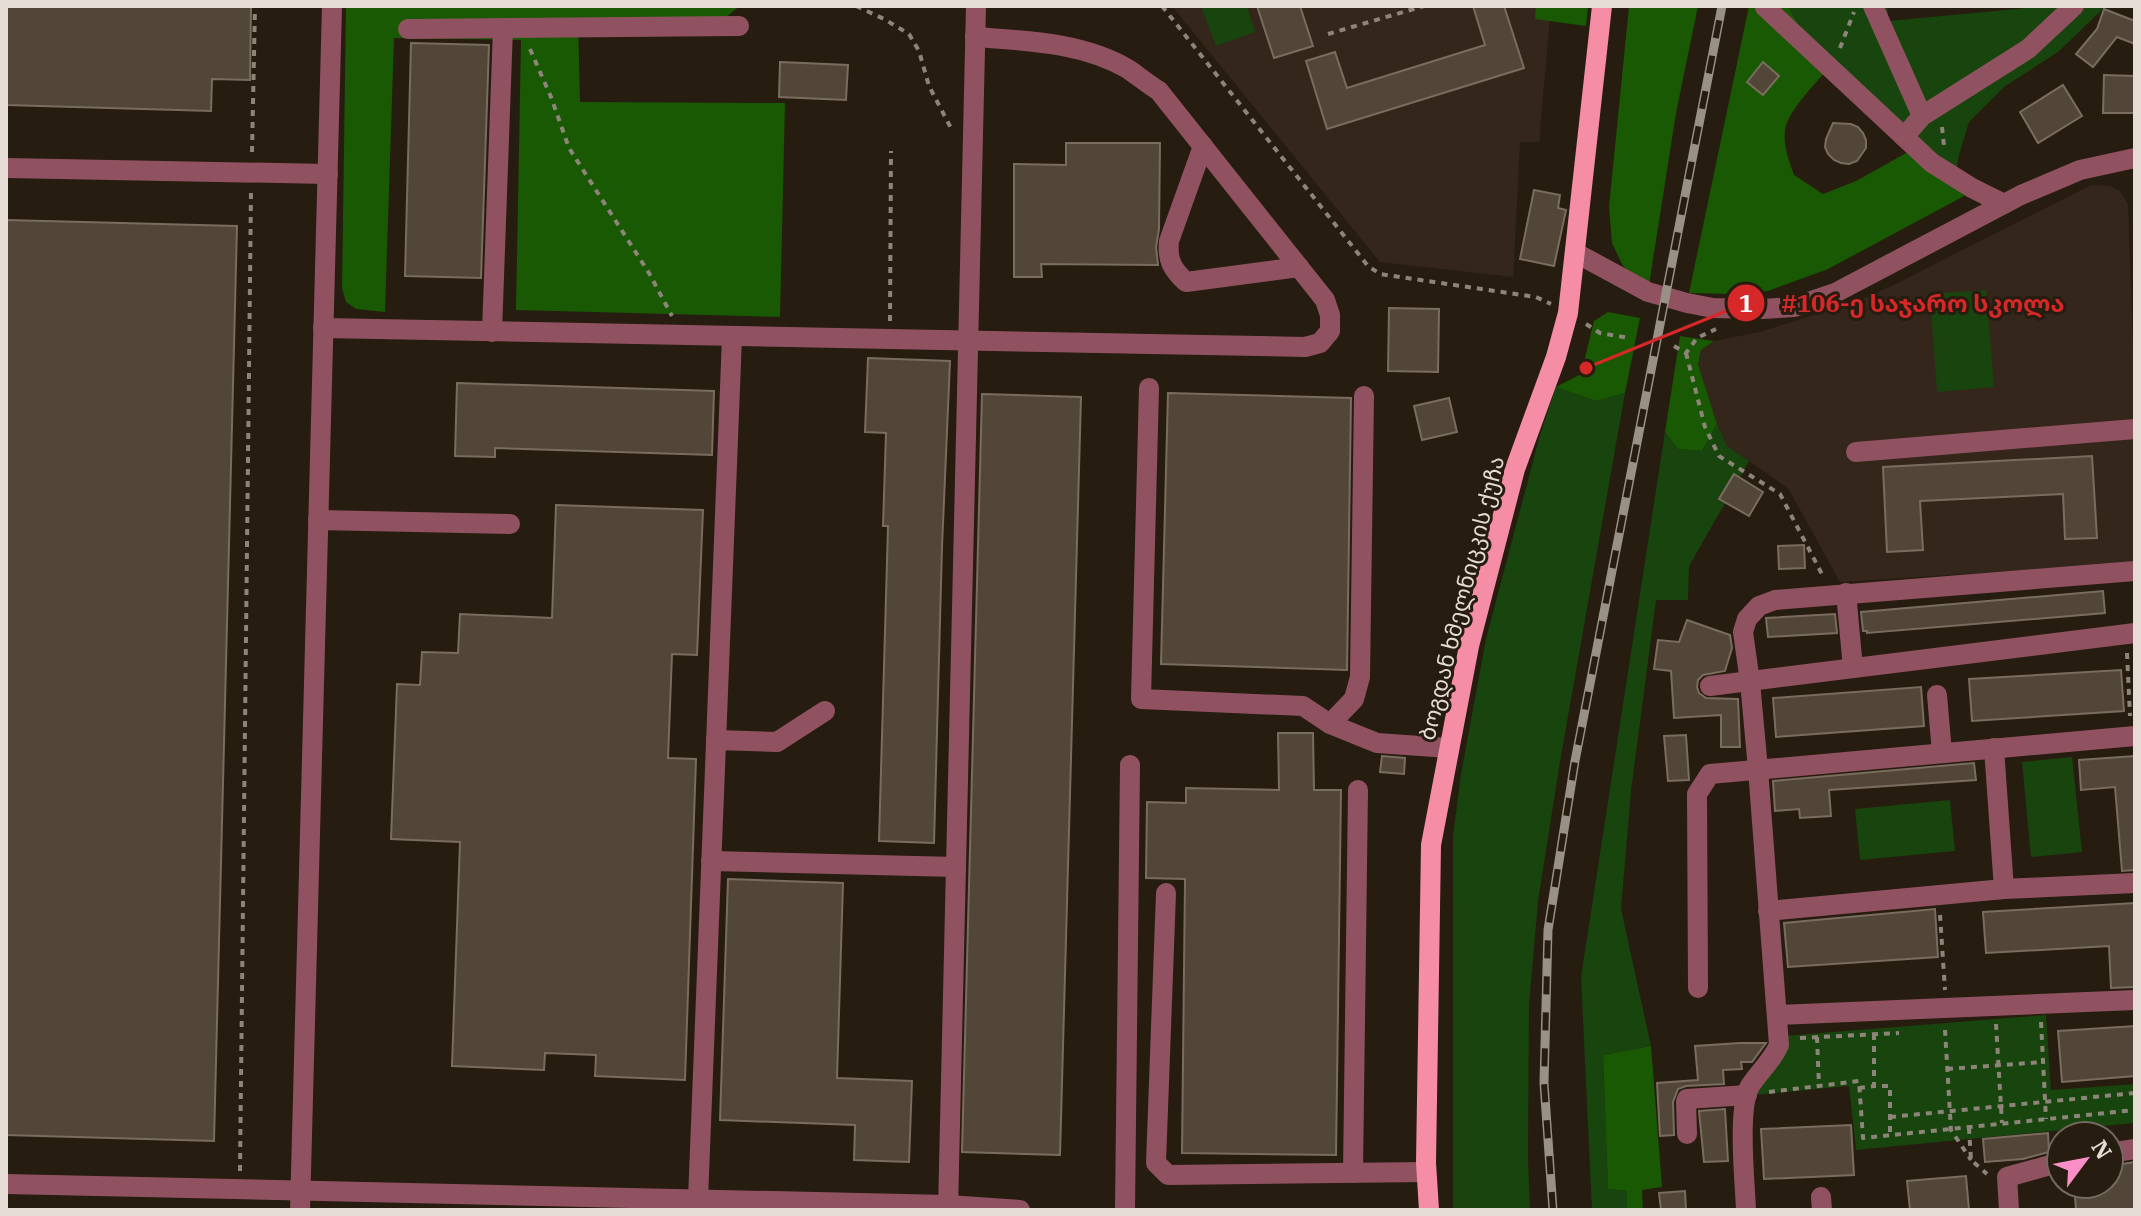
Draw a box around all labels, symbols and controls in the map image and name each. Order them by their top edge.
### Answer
callout: #106-ე საჯარო სკოლა [1726,279,2081,327]
text: 1 [1739,287,1753,319]
text: #106-ე საჯარო სკოლა [1781,287,2065,319]
street label: ბოგდან ხმელნიცკის ქუჩა [1412,453,1510,743]
north arrow [2045,1120,2125,1200]
text: N [2085,1134,2119,1164]

